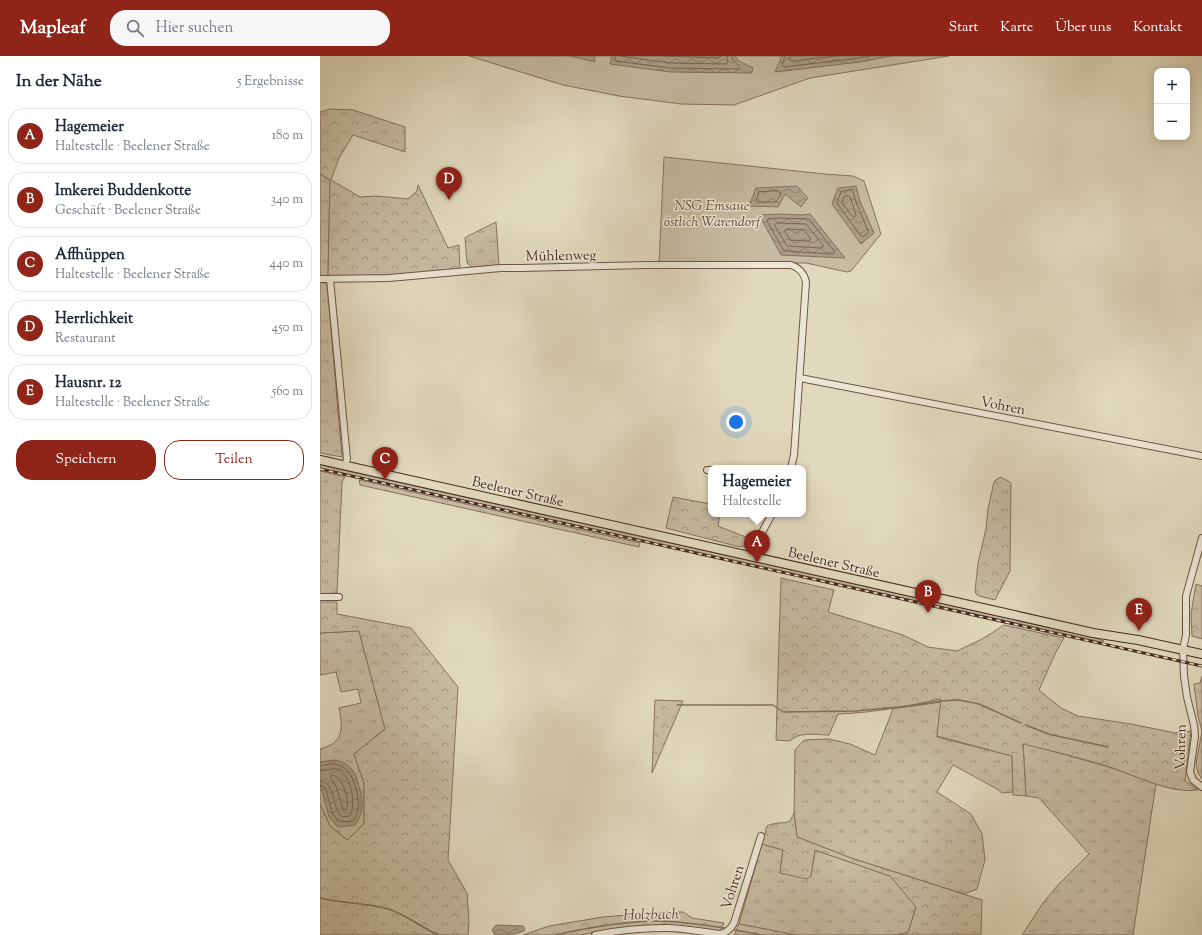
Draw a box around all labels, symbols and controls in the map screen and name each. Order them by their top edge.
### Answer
search box [110,10,390,46]
text: Mapleaf [20,15,86,42]
icon: search [124,17,146,39]
text: Hier suchen [156,18,233,39]
text: Start [949,18,978,38]
text: Karte [1000,18,1033,38]
text: Über uns [1055,18,1111,38]
text: Kontakt [1133,18,1182,38]
map controls [1154,68,1190,140]
button: + [1154,68,1190,104]
text: In der Nähe [16,70,102,94]
text: 5 Ergebnisse [237,73,304,91]
button: − [1154,104,1190,140]
text: Hagemeier [55,117,124,138]
text: A [25,127,35,145]
text: 180 m [272,127,303,145]
text: Haltestelle · Beelener Straße [55,138,210,156]
pin: D [436,167,462,200]
text: Imkerei Buddenkotte [55,181,191,202]
text: B [26,191,34,209]
text: 340 m [271,191,303,209]
park label: NSG Emsaue östlich Warendorf [664,197,762,233]
text: Geschäft · Beelener Straße [55,202,201,220]
text: Affhüppen [55,245,125,266]
street label: Mühlenweg [526,246,597,268]
text: C [25,255,35,273]
text: 440 m [270,255,303,273]
text: Haltestelle · Beelener Straße [55,266,210,284]
text: Herrlichkeit [55,309,133,330]
text: D [25,319,35,337]
text: 450 m [272,319,303,337]
text: Restaurant [55,330,116,348]
text: Hausnr. 12 [55,373,121,394]
text: E [26,383,34,401]
text: 560 m [272,383,303,401]
street label: Vohren [978,393,1027,421]
text: Haltestelle · Beelener Straße [55,394,210,412]
your location [726,412,746,432]
button: Speichern [16,440,156,480]
button: Teilen [164,440,304,480]
pin: C [372,447,398,480]
popup [708,465,806,517]
text: Hagemeier [723,472,791,493]
street label: Beelener Straße [470,473,565,513]
text: Haltestelle [723,493,782,511]
pin: A [744,530,770,563]
street label: Beelener Straße [786,544,881,584]
pin: B [915,580,941,613]
pin: E [1126,598,1152,631]
street label: Vohren [1172,724,1192,770]
street label: Vohren [717,863,750,912]
water label: Holzbach [623,905,680,926]

